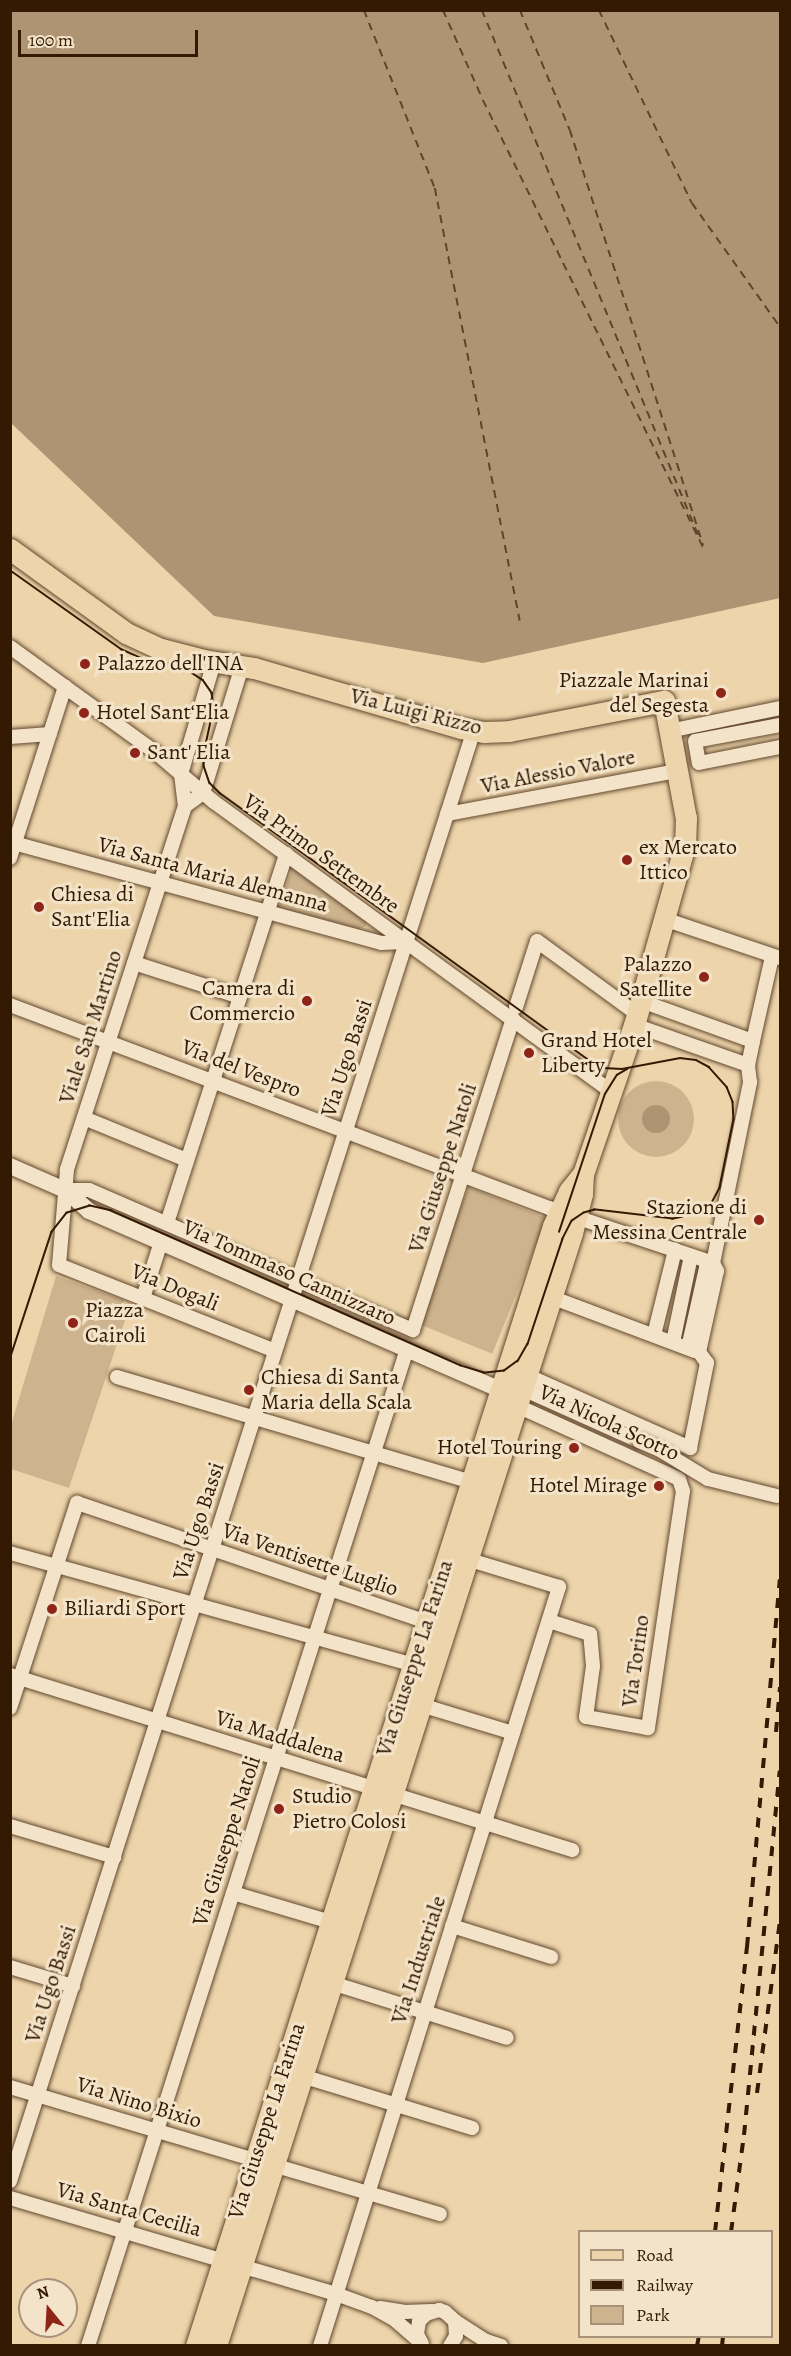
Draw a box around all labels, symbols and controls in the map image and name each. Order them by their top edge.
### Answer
scale bar [21,18,201,56]
text: 100 m [29,28,73,52]
place label: Palazzo dell'INA [97,651,243,677]
marker: Palazzo dell'INA [78,657,92,671]
place label: Piazzale Marinai del Segesta [559,667,709,718]
street label: Via Luigi Rizzo [347,683,485,741]
marker: Piazzale Marinai del Segesta [714,686,728,700]
place label: Hotel Sant‘Elia [96,700,229,726]
marker: Hotel Sant‘Elia [77,706,91,720]
place label: Sant' Elia [147,740,231,766]
street label: Via Alessio Valore [479,744,637,800]
marker: Sant' Elia [128,746,142,760]
street label: Via Primo Settembre [238,789,404,919]
street label: Via Santa Maria Alemanna [95,832,331,918]
place label: ex Mercato Ittico [639,834,737,885]
marker: ex Mercato Ittico [620,853,634,867]
place label: Chiesa di Sant'Elia [51,881,134,932]
marker: Chiesa di Sant'Elia [32,900,46,914]
street label: Viale San Martino [54,947,128,1107]
place label: Palazzo Satellite [619,951,692,1002]
marker: Palazzo Satellite [697,970,711,984]
place label: Camera di Commercio [190,975,295,1026]
marker: Camera di Commercio [300,994,314,1008]
street label: Via Ugo Bassi [316,996,378,1120]
place label: Grand Hotel Liberty [541,1027,652,1078]
street label: Via del Vespro [177,1034,305,1104]
marker: Grand Hotel Liberty [522,1046,536,1060]
street label: Via Giuseppe Natoli [403,1080,483,1256]
place label: Stazione di Messina Centrale [592,1194,747,1246]
marker: Stazione di Messina Centrale [752,1213,766,1227]
street label: Via Tommaso Cannizzaro [179,1214,399,1332]
street label: Via Dogali [127,1258,223,1318]
place label: Piazza Cairoli [85,1297,146,1348]
marker: Piazza Cairoli [66,1316,80,1330]
place label: Chiesa di Santa Maria della Scala [261,1364,412,1416]
street label: Via Nicola Scotto [535,1379,683,1467]
marker: Chiesa di Santa Maria della Scala [242,1383,256,1397]
place label: Hotel Touring [437,1435,562,1461]
marker: Hotel Touring [567,1441,581,1455]
street label: Via Ugo Bassi [168,1459,230,1583]
place label: Hotel Mirage [529,1473,647,1499]
marker: Hotel Mirage [652,1479,666,1493]
street label: Via Ventisette Luglio [218,1517,402,1603]
street label: Via Giuseppe La Farina [371,1556,459,1760]
place label: Biliardi Sport [64,1596,185,1622]
marker: Biliardi Sport [45,1602,59,1616]
street label: Via Torino [616,1613,656,1709]
street label: Via Maddalena [212,1705,348,1769]
street label: Via Giuseppe Natoli [187,1753,267,1929]
place label: Studio Pietro Colosi [292,1783,406,1834]
marker: Studio Pietro Colosi [270,1800,288,1818]
street label: Via Industriale [386,1893,452,2027]
street label: Via Ugo Bassi [20,1922,82,2046]
street label: Via Giuseppe La Farina [223,2019,311,2223]
street label: Via Nino Bixio [73,2071,205,2135]
street label: Via Santa Cecilia [54,2177,204,2243]
legend [578,2230,773,2338]
text: Road [636,2243,673,2267]
text: Railway [636,2273,693,2297]
north arrow [18,2278,78,2338]
text: N [34,2281,52,2305]
text: Park [636,2303,670,2327]

